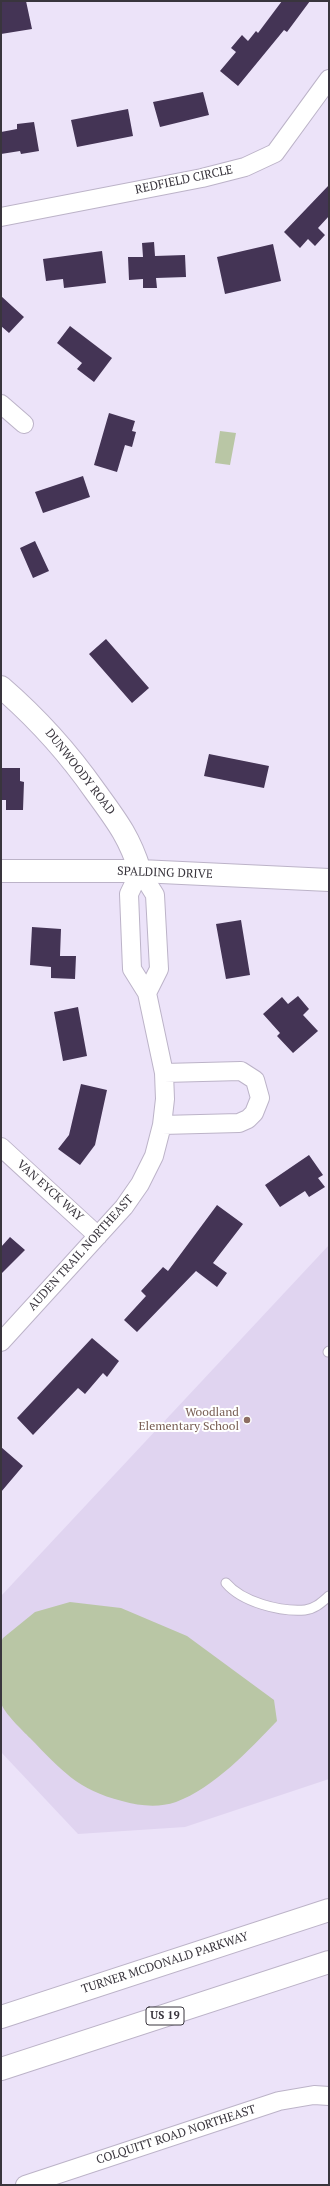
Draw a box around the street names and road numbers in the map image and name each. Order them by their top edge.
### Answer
street label: REDFIELD CIRCLE [134,163,234,197]
street label: DUNWOODY ROAD [42,726,118,818]
street label: SPALDING DRIVE [117,864,213,882]
street label: VAN EYCK WAY [14,1157,86,1225]
street label: AUDEN TRAIL NORTHEAST [25,1192,137,1314]
street label: TURNER MCDONALD PARKWAY [80,1929,250,1997]
road number: US 19 [146,2007,184,2025]
street label: COLQUITT ROAD NORTHEAST [95,2102,257,2168]

